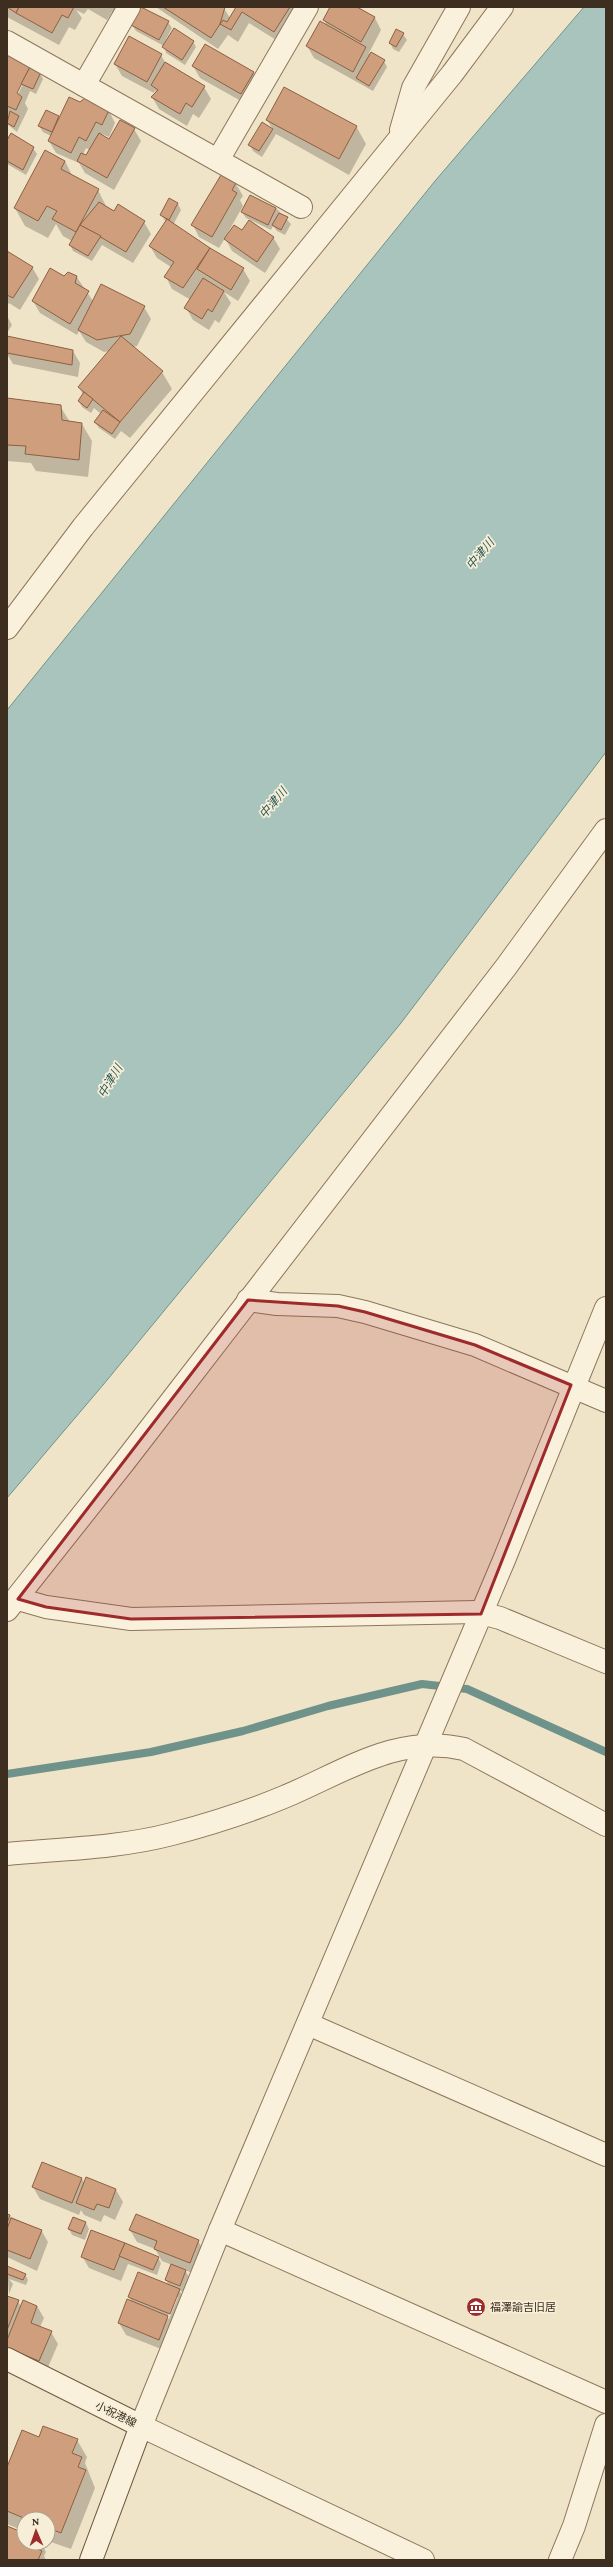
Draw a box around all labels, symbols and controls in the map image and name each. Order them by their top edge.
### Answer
water label: 中津川 [463,534,498,572]
water label: 中津川 [256,783,291,821]
water label: 中津川 [95,1060,126,1100]
museum icon: 福澤諭吉旧居 [465,2296,487,2318]
place label: 福澤諭吉旧居 [490,2301,556,2313]
street label: 小祝港線 [94,2399,138,2429]
north arrow [16,2511,56,2551]
text: N [32,2515,40,2527]

